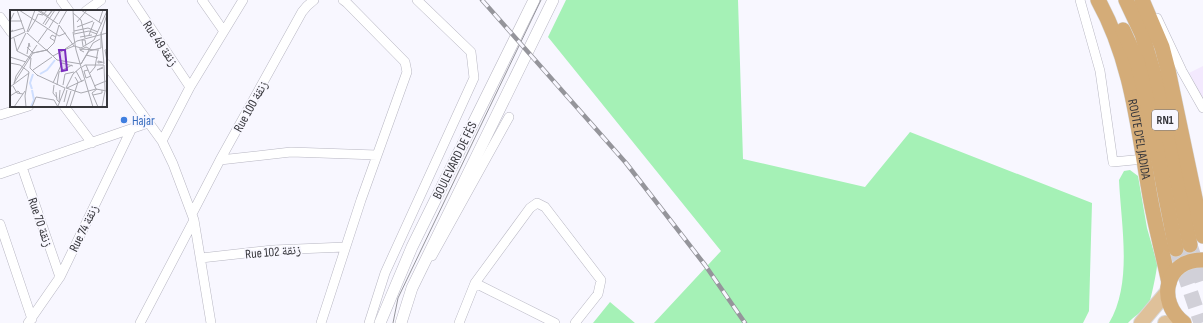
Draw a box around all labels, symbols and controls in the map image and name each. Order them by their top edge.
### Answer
inset map [10,10,107,107]
street label: Rue 49 زنقة [139,18,181,69]
street label: Rue 100 زنقة [230,78,272,135]
street label: ROUTE D'EL JADIDA [1124,98,1154,181]
road number: RN1 [1152,110,1178,130]
place label: Hajar [132,113,155,129]
marker: Hajar [119,115,129,125]
street label: BOULEVARD DE FÈS [429,119,481,202]
street label: Rue 70 زنقة [24,195,56,249]
street label: Rue 74 زنقة [66,202,102,255]
street label: Rue 102 زنقة [244,242,302,262]

